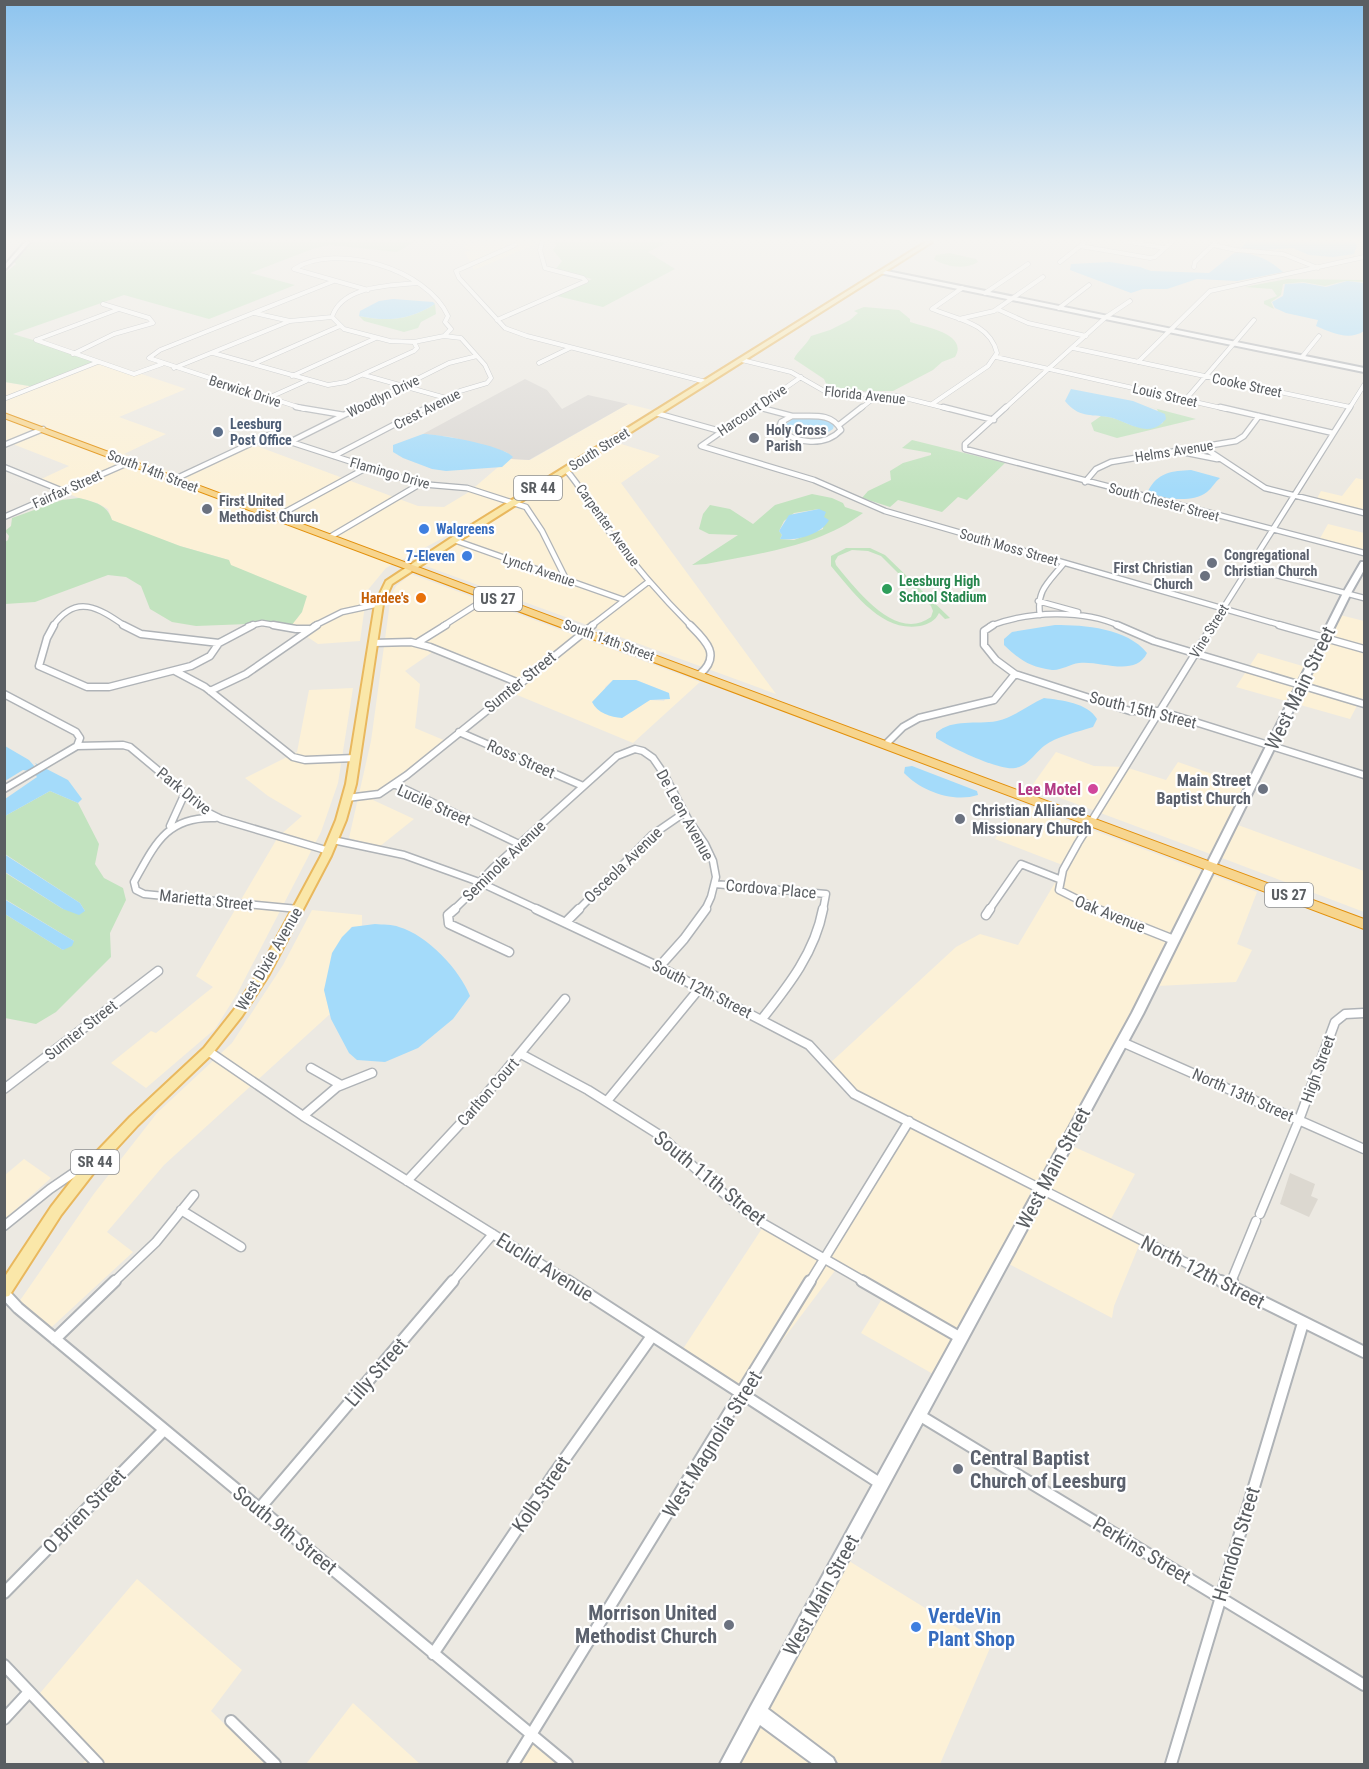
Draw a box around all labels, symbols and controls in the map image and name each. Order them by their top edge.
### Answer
street label: Cooke Street [1211,370,1283,400]
street label: Woodlyn Drive [344,371,422,420]
street label: Berwick Drive [207,372,283,410]
street label: Louis Street [1131,380,1199,410]
street label: Harcourt Drive [714,381,790,439]
street label: Florida Avenue [824,383,907,407]
street label: Crest Avenue [391,385,463,433]
place label: Leesburg Post Office [230,416,292,448]
place label: Holy Cross Parish [766,422,827,454]
street label: South Street [566,424,632,474]
marker: Leesburg Post Office [211,425,225,439]
marker: Holy Cross Parish [747,431,761,445]
street label: Helms Avenue [1134,437,1215,465]
street label: South 14th Street [105,446,201,496]
street label: Flamingo Drive [348,454,432,492]
street label: Fairfax Street [30,467,104,511]
road number: SR 44 [514,476,562,500]
street label: South Chester Street [1107,480,1221,524]
street label: Carpenter Avenue [573,481,643,570]
place label: First United Methodist Church [219,493,319,525]
marker: First United Methodist Church [200,502,214,516]
place label: Walgreens [436,521,495,537]
marker: Walgreens [417,522,431,536]
street label: South Moss Street [958,525,1060,569]
place label: Congregational Christian Church [1224,547,1318,579]
place label: 7-Eleven [406,548,455,564]
marker: 7-Eleven [460,549,474,563]
street label: Lynch Avenue [501,550,578,590]
marker: Congregational Christian Church [1205,556,1219,570]
place label: First Christian Church [1114,560,1193,592]
marker: First Christian Church [1198,569,1212,583]
place label: Leesburg High School Stadium [899,573,987,605]
marker: Leesburg High School Stadium [880,582,894,596]
road number: US 27 [474,587,522,611]
place label: Hardee's [361,590,409,606]
marker: Hardee's [414,591,428,605]
street label: Vine Street [1186,601,1232,661]
street label: South 14th Street [561,616,657,664]
street label: West Main Street [1260,622,1340,754]
street label: Sumter Street [480,647,560,717]
street label: South 15th Street [1088,688,1199,733]
street label: Ross Street [484,736,558,782]
street label: Park Drive [153,763,215,819]
street label: De Leon Avenue [652,766,718,864]
place label: Main Street Baptist Church [1157,771,1251,808]
street label: Lucile Street [394,780,474,830]
place label: Lee Motel [1018,780,1081,799]
marker: Lee Motel [1086,782,1100,796]
marker: Main Street Baptist Church [1256,782,1270,796]
place label: Christian Alliance Missionary Church [972,801,1092,838]
marker: Christian Alliance Missionary Church [953,812,967,826]
street label: Seminole Avenue [458,817,550,905]
street label: Osceola Avenue [580,823,666,907]
street label: Cordova Place [725,876,817,902]
road number: US 27 [1265,883,1313,907]
street label: Marietta Street [158,886,254,914]
street label: Oak Avenue [1072,891,1148,937]
street label: West Dixie Avenue [232,904,306,1014]
street label: South 12th Street [649,956,755,1022]
street label: Sumter Street [41,996,121,1064]
street label: High Street [1297,1032,1339,1105]
street label: Carlton Court [453,1054,523,1130]
street label: North 13th Street [1189,1064,1297,1126]
street label: West Main Street [1011,1103,1095,1233]
street label: South 11th Street [649,1126,771,1230]
road number: SR 44 [71,1150,119,1174]
street label: Euclid Avenue [492,1228,598,1306]
street label: North 12th Street [1137,1230,1269,1314]
street label: Lilly Street [340,1333,412,1411]
street label: West Magnolia Street [657,1366,767,1522]
place label: Central Baptist Church of Leesburg [970,1446,1126,1493]
street label: Kolb Street [507,1451,575,1537]
marker: Central Baptist Church of Leesburg [951,1462,965,1476]
street label: O Brien Street [38,1463,130,1558]
street label: South 9th Street [228,1481,342,1579]
street label: Herndon Street [1207,1484,1265,1604]
street label: Perkins Street [1089,1511,1196,1589]
street label: West Main Street [778,1530,864,1660]
place label: Morrison United Methodist Church [575,1601,717,1648]
place label: VerdeVin Plant Shop [928,1604,1015,1651]
marker: Morrison United Methodist Church [722,1618,736,1632]
marker: VerdeVin Plant Shop [909,1620,923,1634]

